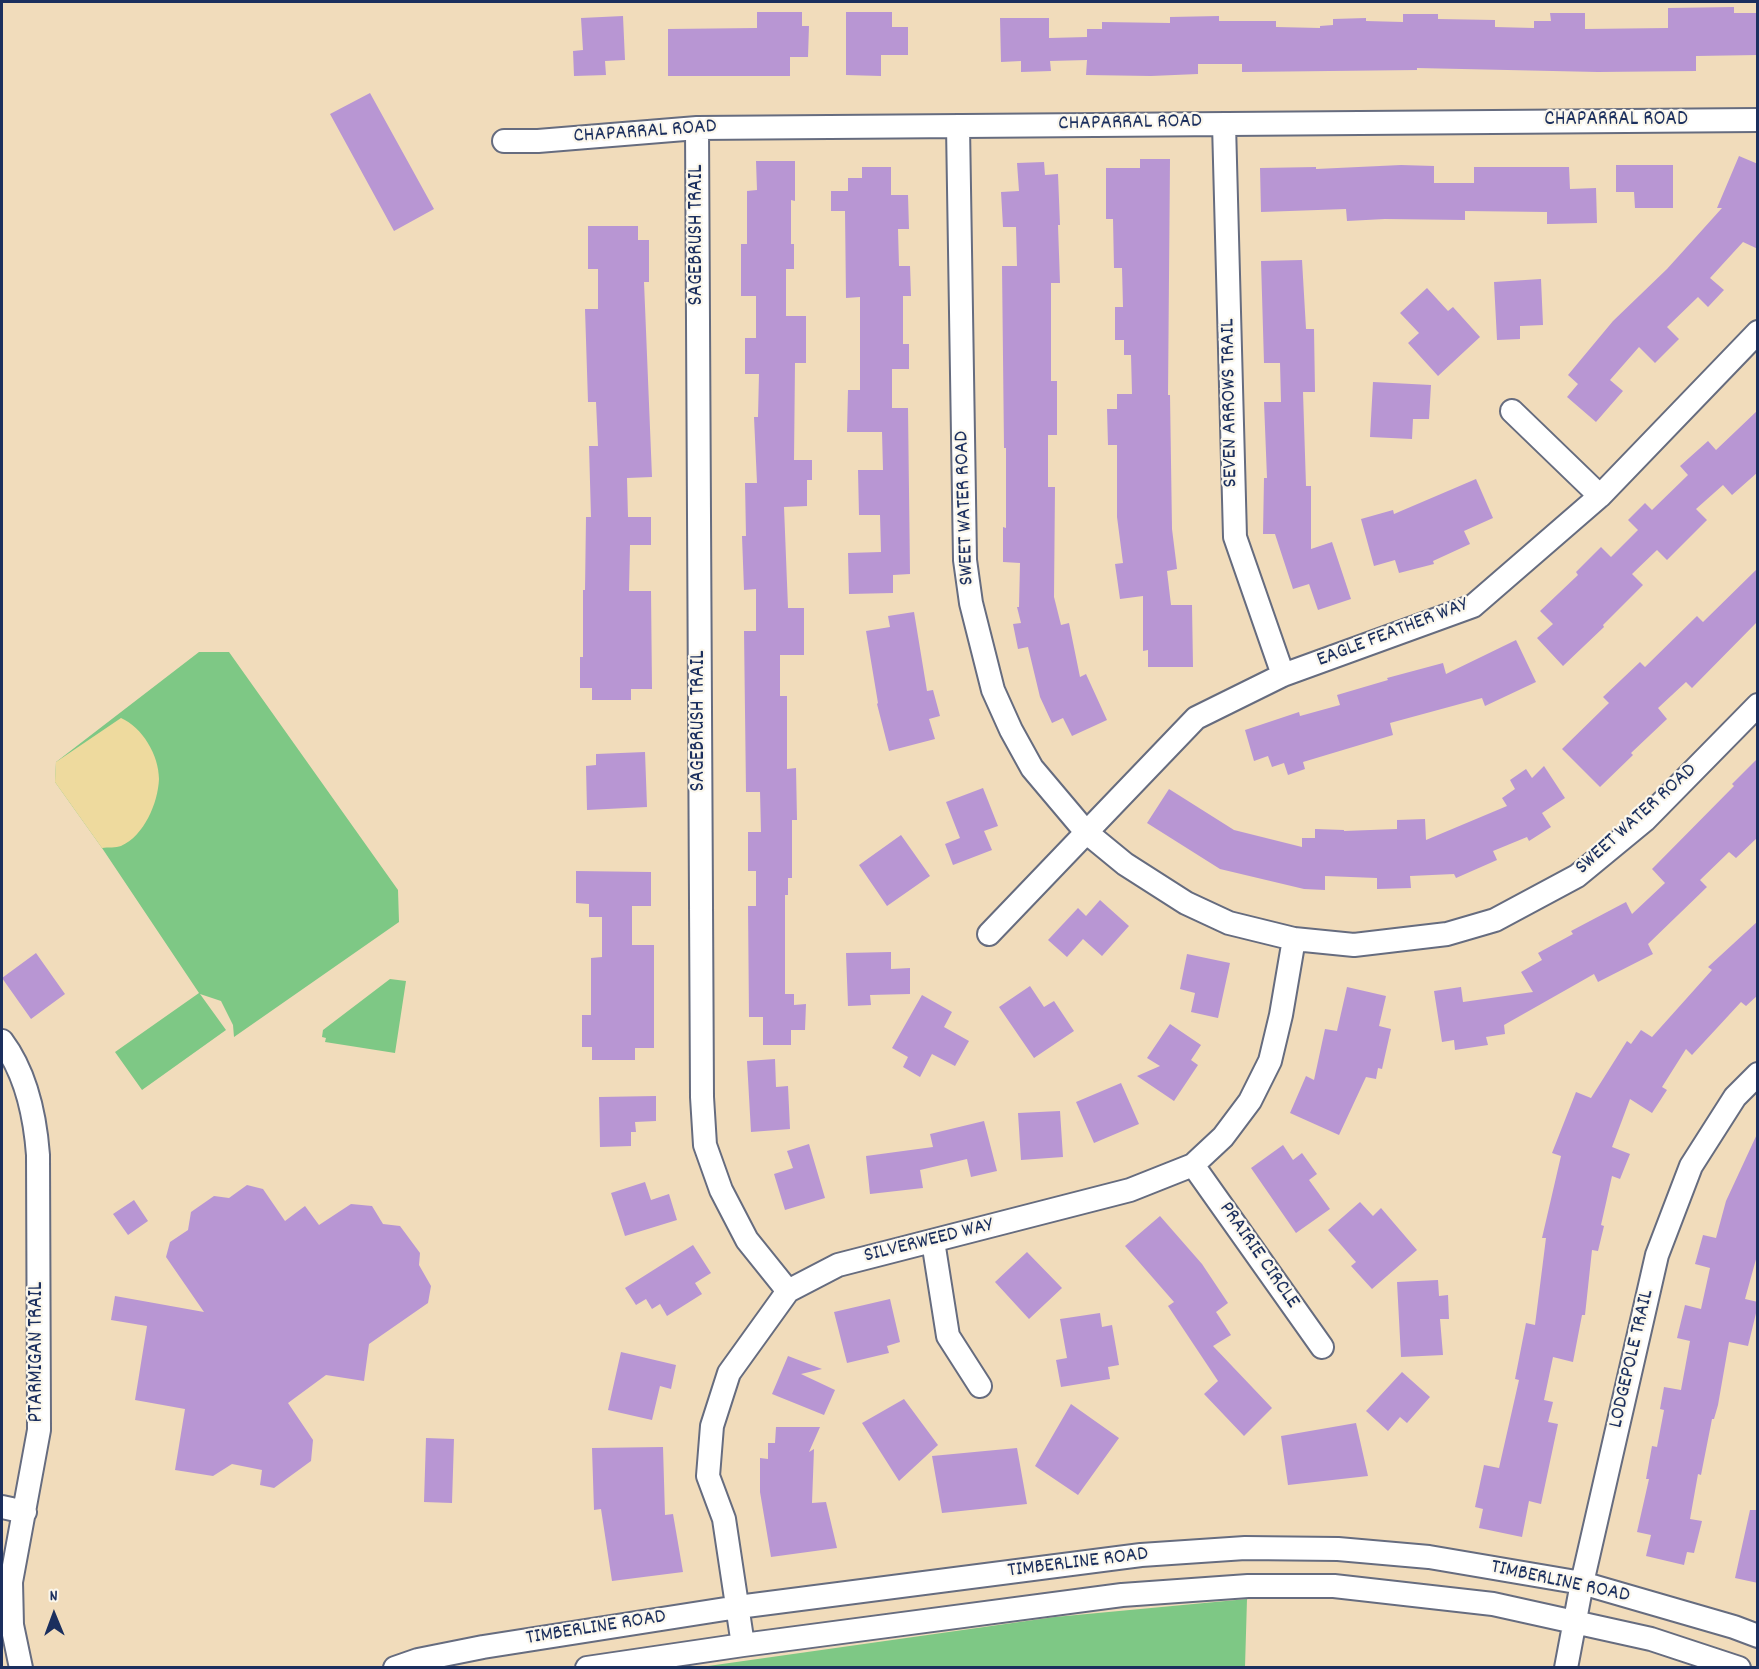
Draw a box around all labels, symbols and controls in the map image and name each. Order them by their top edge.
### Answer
street label: CHAPARRAL ROAD [1544,108,1688,134]
street label: CHAPARRAL ROAD [1058,110,1202,138]
street label: CHAPARRAL ROAD [573,115,717,151]
street label: SAGEBRUSH TRAIL [685,164,711,306]
street label: SEVEN ARROWS TRAIL [1217,318,1245,488]
street label: SWEET WATER ROAD [951,430,981,586]
street label: EAGLE FEATHER WAY [1314,594,1472,674]
street label: SAGEBRUSH TRAIL [687,650,713,792]
street label: SWEET WATER ROAD [1571,759,1703,881]
street label: PRAIRIE CIRCLE [1212,1198,1304,1314]
street label: SILVERWEED WAY [862,1214,996,1270]
street label: PTARMIGAN TRAIL [25,1282,51,1422]
street label: LODGEPOLE TRAIL [1605,1287,1661,1431]
street label: TIMBERLINE ROAD [1006,1543,1150,1585]
street label: TIMBERLINE ROAD [1488,1556,1632,1610]
north arrow [24,1585,84,1645]
text: N [50,1585,58,1608]
street label: TIMBERLINE ROAD [524,1606,668,1652]

